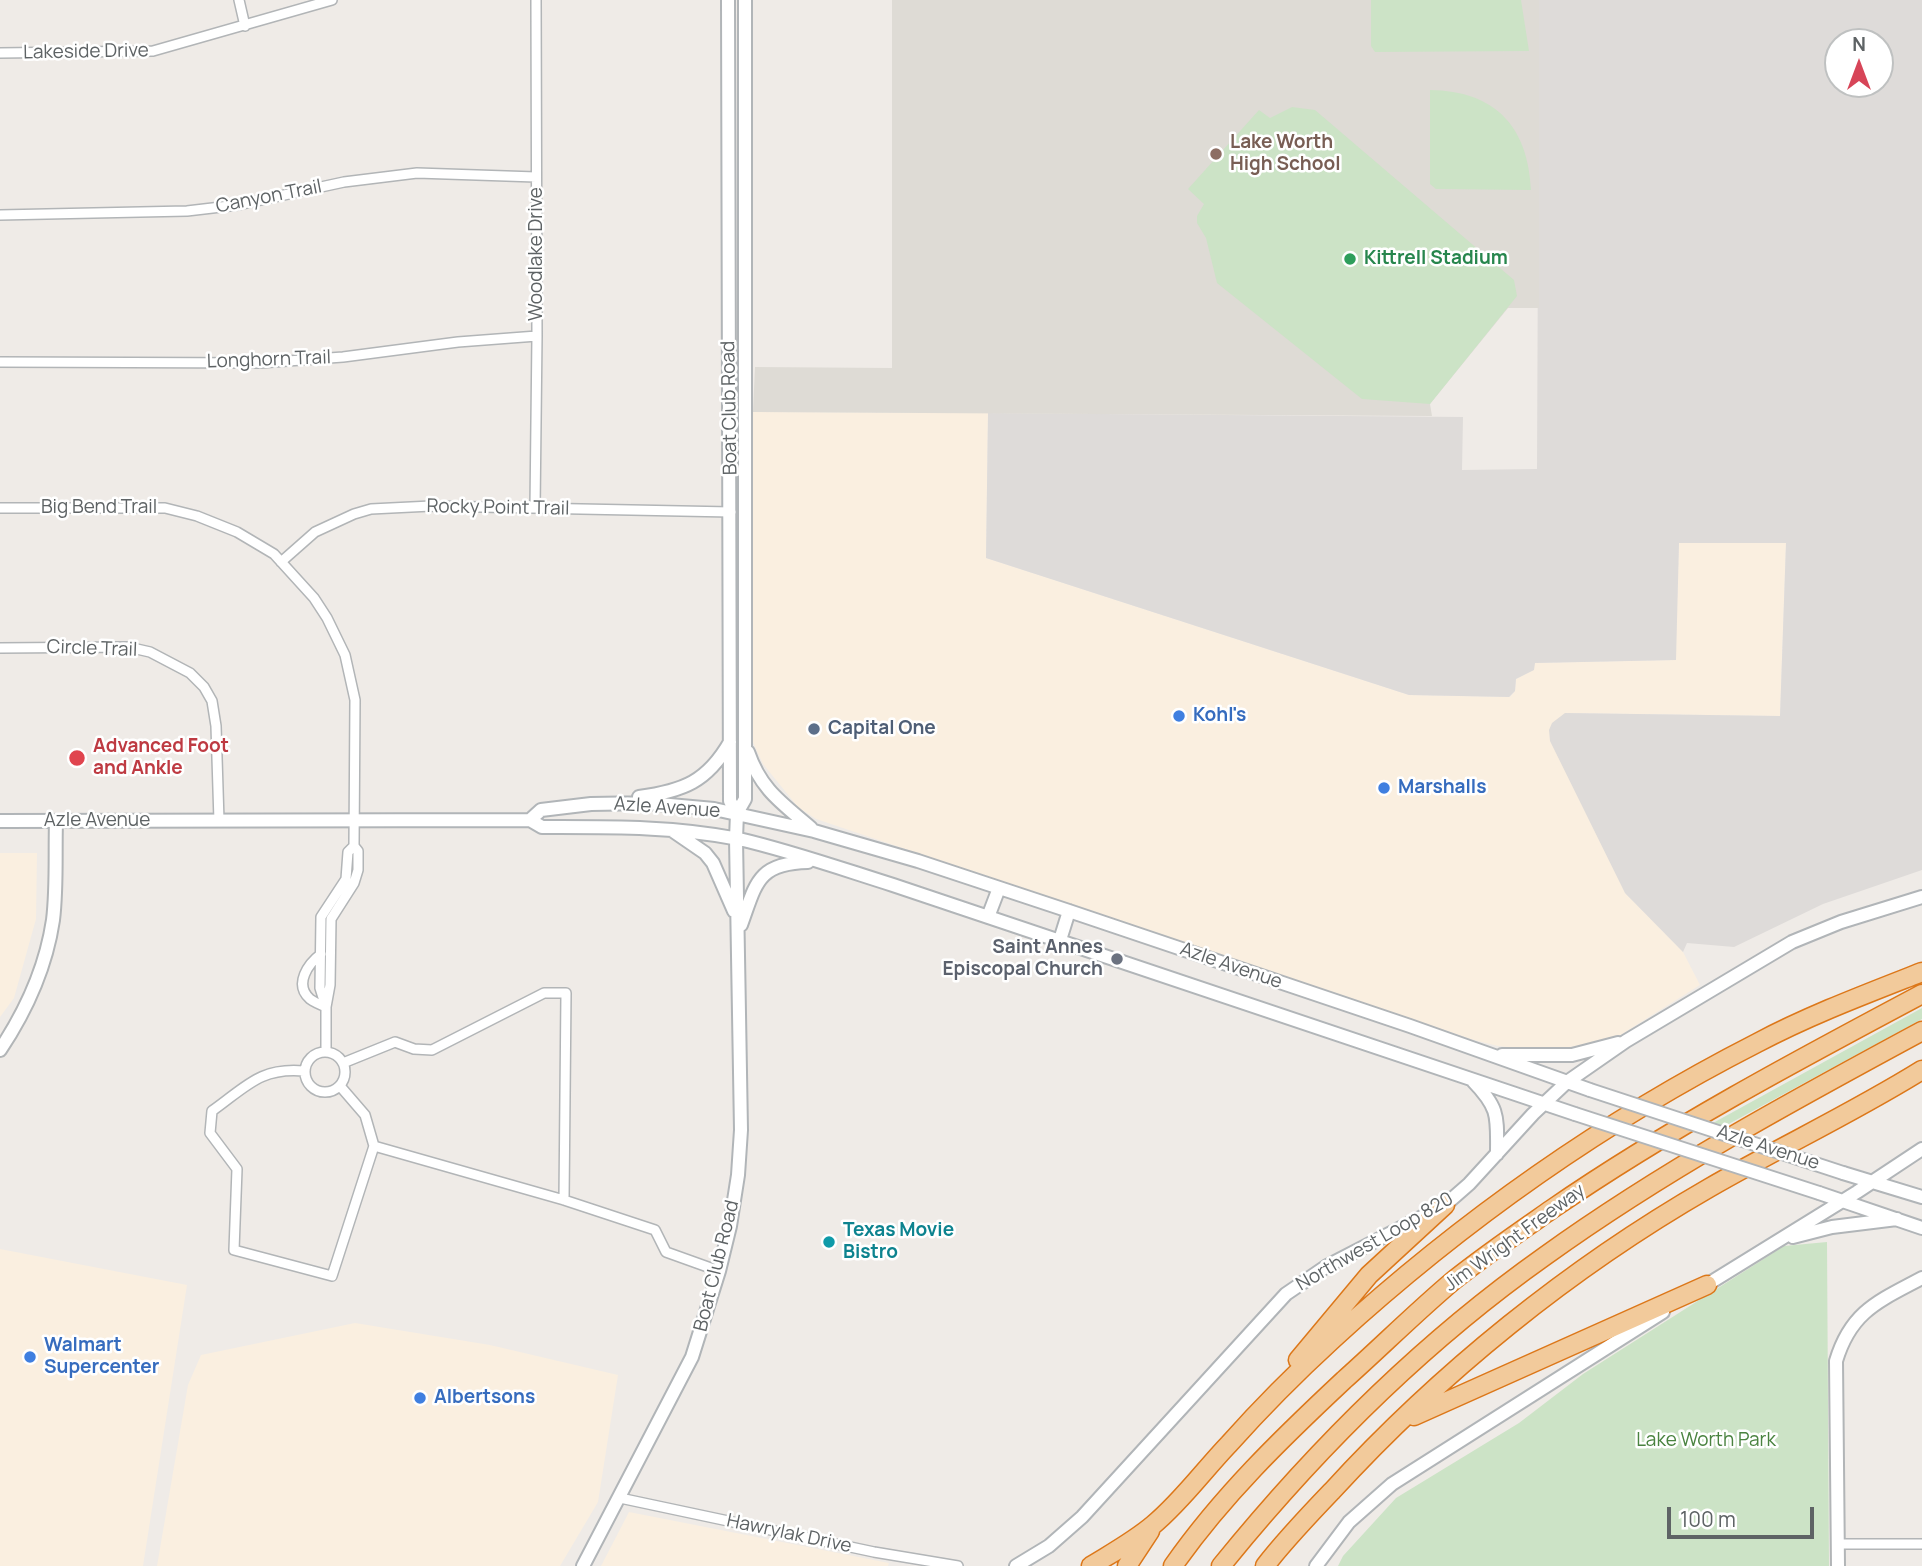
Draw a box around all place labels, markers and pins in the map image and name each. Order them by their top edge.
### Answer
place label: Lake Worth High School [1230,132,1341,176]
marker: Lake Worth High School [1208,146,1224,162]
place label: Kittrell Stadium [1364,248,1508,270]
marker: Kittrell Stadium [1342,251,1358,267]
place label: Kohl's [1193,705,1246,727]
marker: Kohl's [1171,708,1187,724]
place label: Capital One [828,718,936,740]
marker: Capital One [806,721,822,737]
place label: Advanced Foot and Ankle [93,736,229,780]
marker: Advanced Foot and Ankle [67,748,87,768]
place label: Marshalls [1398,777,1486,799]
marker: Marshalls [1376,780,1392,796]
place label: Saint Annes Episcopal Church [942,937,1103,981]
marker: Saint Annes Episcopal Church [1109,951,1125,967]
place label: Texas Movie Bistro [843,1220,954,1264]
marker: Texas Movie Bistro [821,1234,837,1250]
place label: Walmart Supercenter [44,1335,159,1379]
marker: Walmart Supercenter [22,1349,38,1365]
place label: Albertsons [434,1387,535,1409]
marker: Albertsons [412,1390,428,1406]

